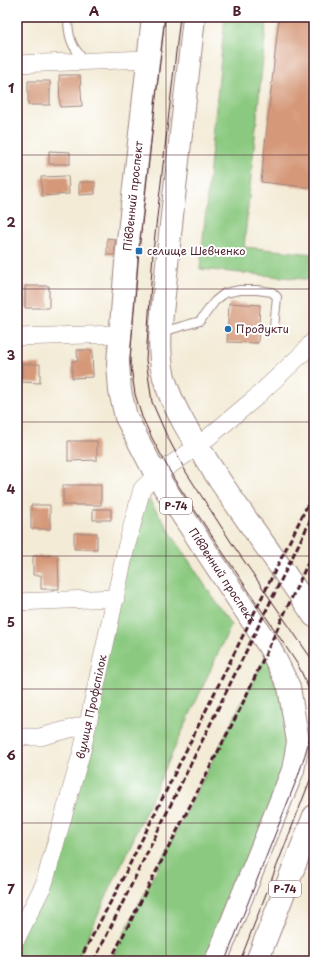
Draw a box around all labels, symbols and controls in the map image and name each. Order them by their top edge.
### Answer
text: A [89,1,99,20]
text: B [233,1,242,20]
text: 1 [8,78,14,97]
street label: Південний проспект [118,140,147,252]
text: 2 [6,212,16,231]
place label: селище Шевченко [147,242,245,259]
marker: селище Шевченко [134,246,144,256]
place label: Продукти [236,320,289,337]
marker: Продукти [223,324,233,334]
text: 3 [7,345,16,364]
text: 4 [7,479,16,498]
road number: Р-74 [160,498,192,514]
street label: Південний проспект [185,524,260,626]
text: 5 [7,612,15,631]
street label: вулиця Профспілок [71,652,111,761]
text: 6 [6,745,16,764]
text: 7 [7,879,15,898]
road number: Р-74 [269,881,301,897]

